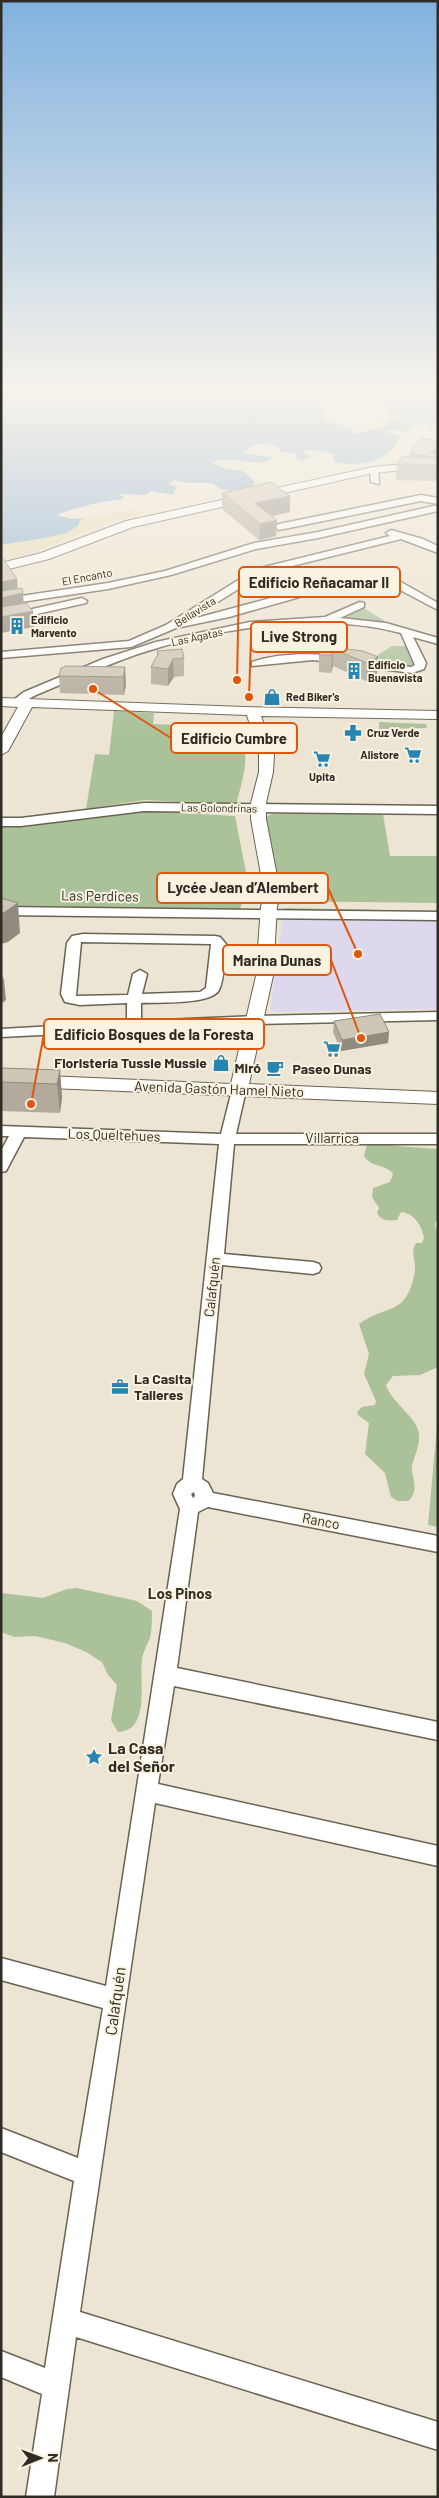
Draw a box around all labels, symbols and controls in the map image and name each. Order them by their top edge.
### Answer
street label: El Encanto [61,565,113,588]
callout: Edificio Reñacamar II [239,567,400,597]
text: Edificio Reñacamar II [249,573,389,591]
street label: Bellavista [172,594,218,629]
place label: Edificio Marvento [31,613,77,639]
building icon: Edificio Marvento [7,616,27,636]
callout: Live Strong [251,622,347,652]
street label: Las Ágatas [170,625,224,648]
text: Live Strong [261,627,337,645]
place label: Edificio Buenavista [368,658,423,684]
building icon: Edificio Buenavista [344,661,364,681]
shop icon: Red Biker's [262,687,282,707]
place label: Red Biker's [286,690,340,703]
callout: Edificio Cumbre [171,723,297,753]
pharmacy icon: Cruz Verde [343,723,363,743]
place label: Cruz Verde [367,726,420,739]
text: Edificio Cumbre [181,729,287,747]
supermarket icon: Alistore [403,745,423,765]
place label: Alistore [360,748,399,761]
supermarket icon: Upita [312,749,332,769]
place label: Upita [309,770,335,783]
street label: Las Golondrinas [181,800,257,815]
callout: Lycée Jean d’Alembert [157,873,328,903]
text: Lycée Jean d’Alembert [167,878,319,896]
street label: Las Perdices [61,886,139,905]
callout: Marina Dunas [223,945,331,975]
text: Marina Dunas [233,951,322,969]
callout: Edificio Bosques de la Foresta [44,1019,264,1049]
text: Edificio Bosques de la Foresta [54,1025,254,1043]
supermarket icon: Paseo Dunas [322,1039,342,1059]
shop icon: Floristería Tussie Mussie [211,1053,231,1073]
place label: Floristería Tussie Mussie [54,1054,207,1071]
cafe icon: Miró [265,1058,285,1078]
place label: Miró [235,1059,261,1076]
place label: Paseo Dunas [292,1060,372,1077]
street label: Avenida Gastón Hamel Nieto [134,1077,304,1100]
street label: Los Queltehues [67,1124,161,1145]
street label: Villarrica [305,1129,359,1146]
street label: Calafquén [200,1256,223,1318]
place label: La Casita Talleres [134,1370,191,1403]
office icon: La Casita Talleres [110,1377,130,1397]
street label: Ranco [301,1509,341,1532]
district label: Los Pinos [148,1584,213,1602]
place label: La Casa del Señor [108,1738,175,1775]
place icon: La Casa del Señor [84,1747,104,1767]
street label: Calafquén [100,1965,129,2036]
north arrow [15,2433,65,2483]
text: N [45,2453,62,2463]

